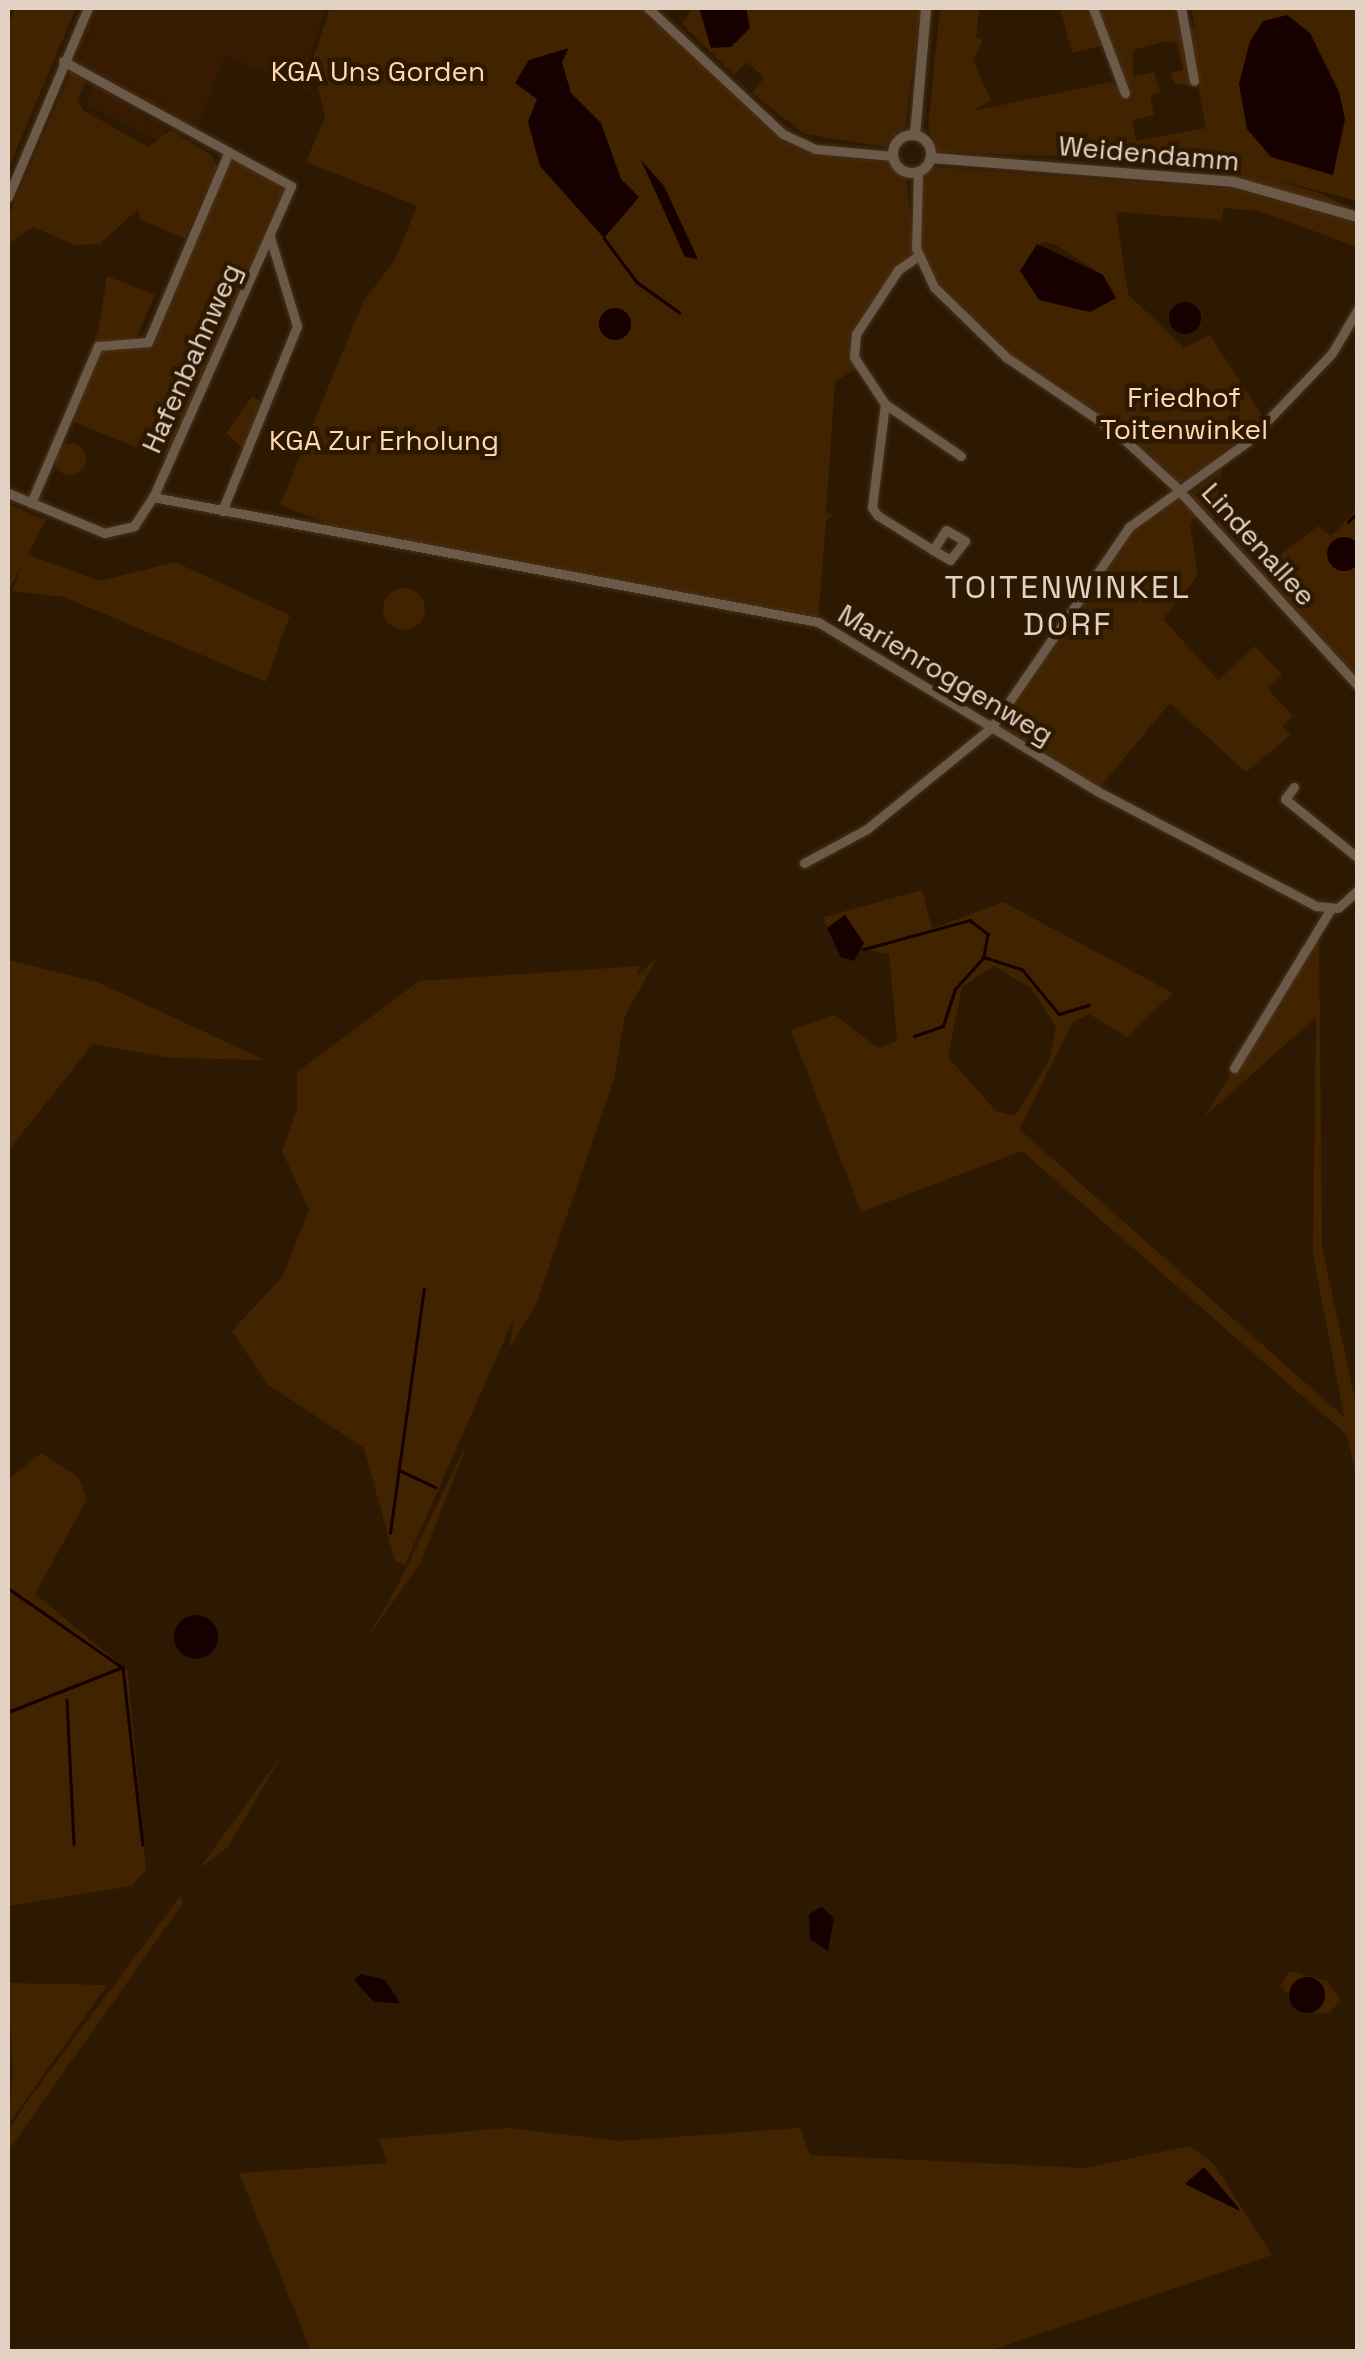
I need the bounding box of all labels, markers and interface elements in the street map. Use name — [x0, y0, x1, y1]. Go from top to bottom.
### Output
park label: KGA Uns Gorden — [271, 54, 485, 88]
street label: Weidendamm — [1057, 128, 1241, 178]
street label: Hafenbahnweg — [134, 258, 248, 458]
park label: Friedhof Toitenwinkel — [1100, 380, 1268, 446]
park label: KGA Zur Erholung — [269, 423, 499, 457]
street label: Lindenallee — [1195, 476, 1323, 612]
district label: TOITENWINKEL DORF — [944, 569, 1192, 644]
street label: Marienroggenweg — [832, 596, 1060, 752]

